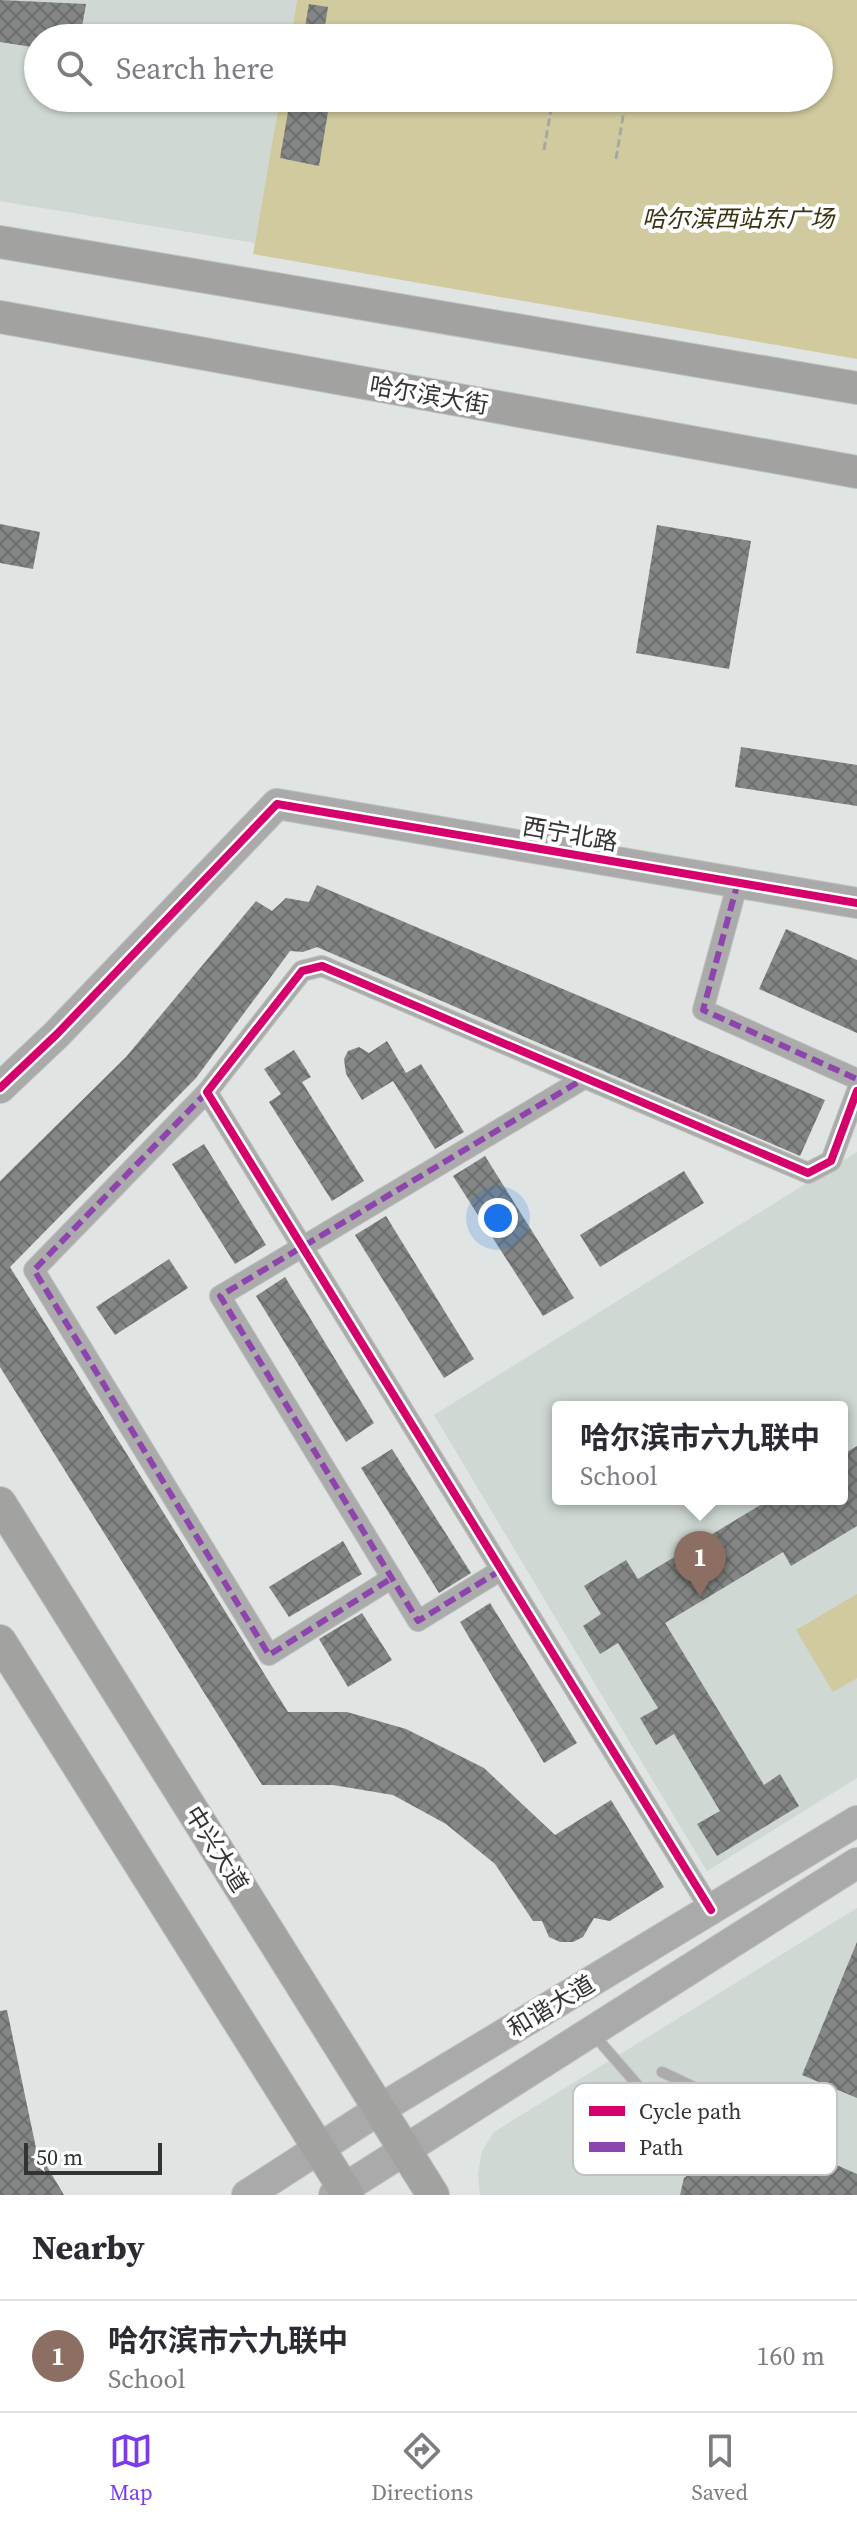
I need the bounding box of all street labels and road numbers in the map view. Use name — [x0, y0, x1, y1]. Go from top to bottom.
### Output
street label: 哈尔滨大街 — [367, 368, 491, 422]
street label: 西宁北路 — [520, 809, 620, 859]
street label: 中兴大道 — [178, 1800, 256, 1898]
street label: 和谐大道 — [501, 1967, 601, 2045]

